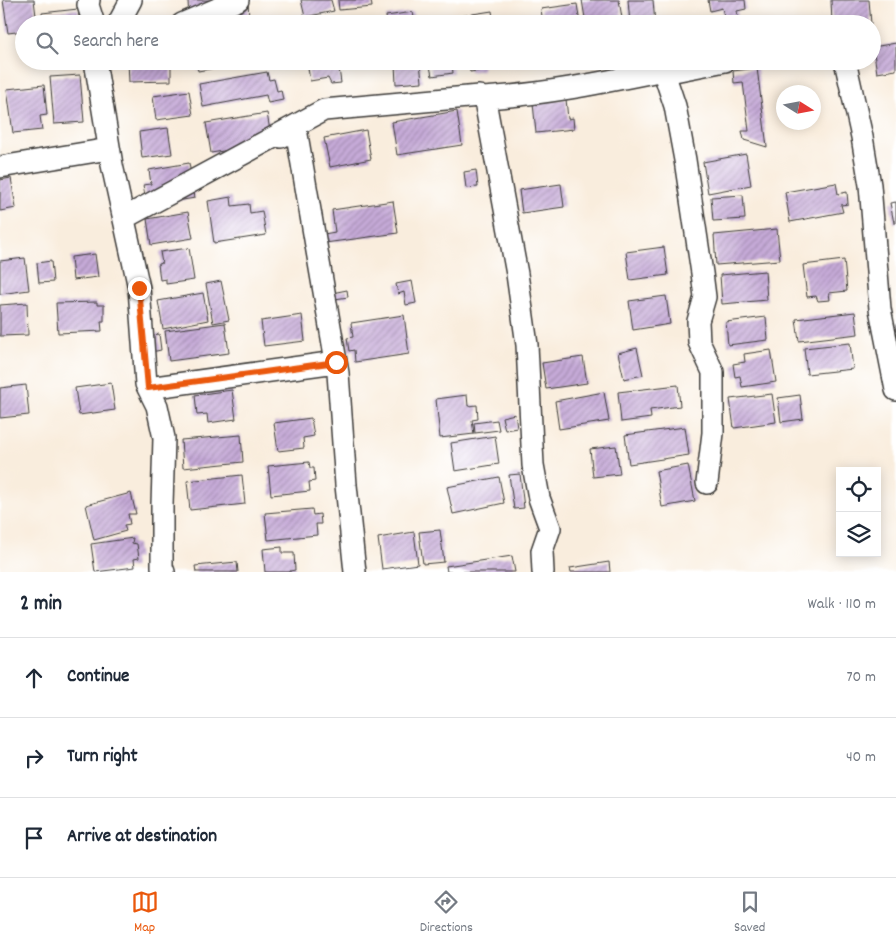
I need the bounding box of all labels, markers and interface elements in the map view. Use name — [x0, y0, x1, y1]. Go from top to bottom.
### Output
search box — [15, 15, 881, 70]
icon: search — [33, 29, 61, 57]
text: Search here — [73, 29, 159, 56]
north arrow — [776, 85, 821, 130]
route end — [128, 277, 151, 300]
route start — [325, 351, 348, 374]
map controls — [836, 467, 881, 557]
button: locate — [836, 467, 881, 512]
button: layers — [836, 512, 881, 557]
text: 2 min — [20, 590, 62, 620]
text: Walk · 110 m — [808, 593, 876, 616]
icon: ahead — [20, 664, 48, 692]
text: Continue — [67, 664, 129, 691]
text: 70 m — [846, 666, 876, 689]
icon: right — [20, 744, 48, 772]
text: Turn right — [67, 744, 138, 771]
text: 40 m — [846, 746, 876, 769]
icon: arrive — [20, 824, 48, 852]
text: Arrive at destination — [67, 824, 217, 851]
tab: Map — [131, 888, 159, 938]
tab: Directions — [420, 888, 473, 938]
tab: Saved — [734, 888, 765, 938]

